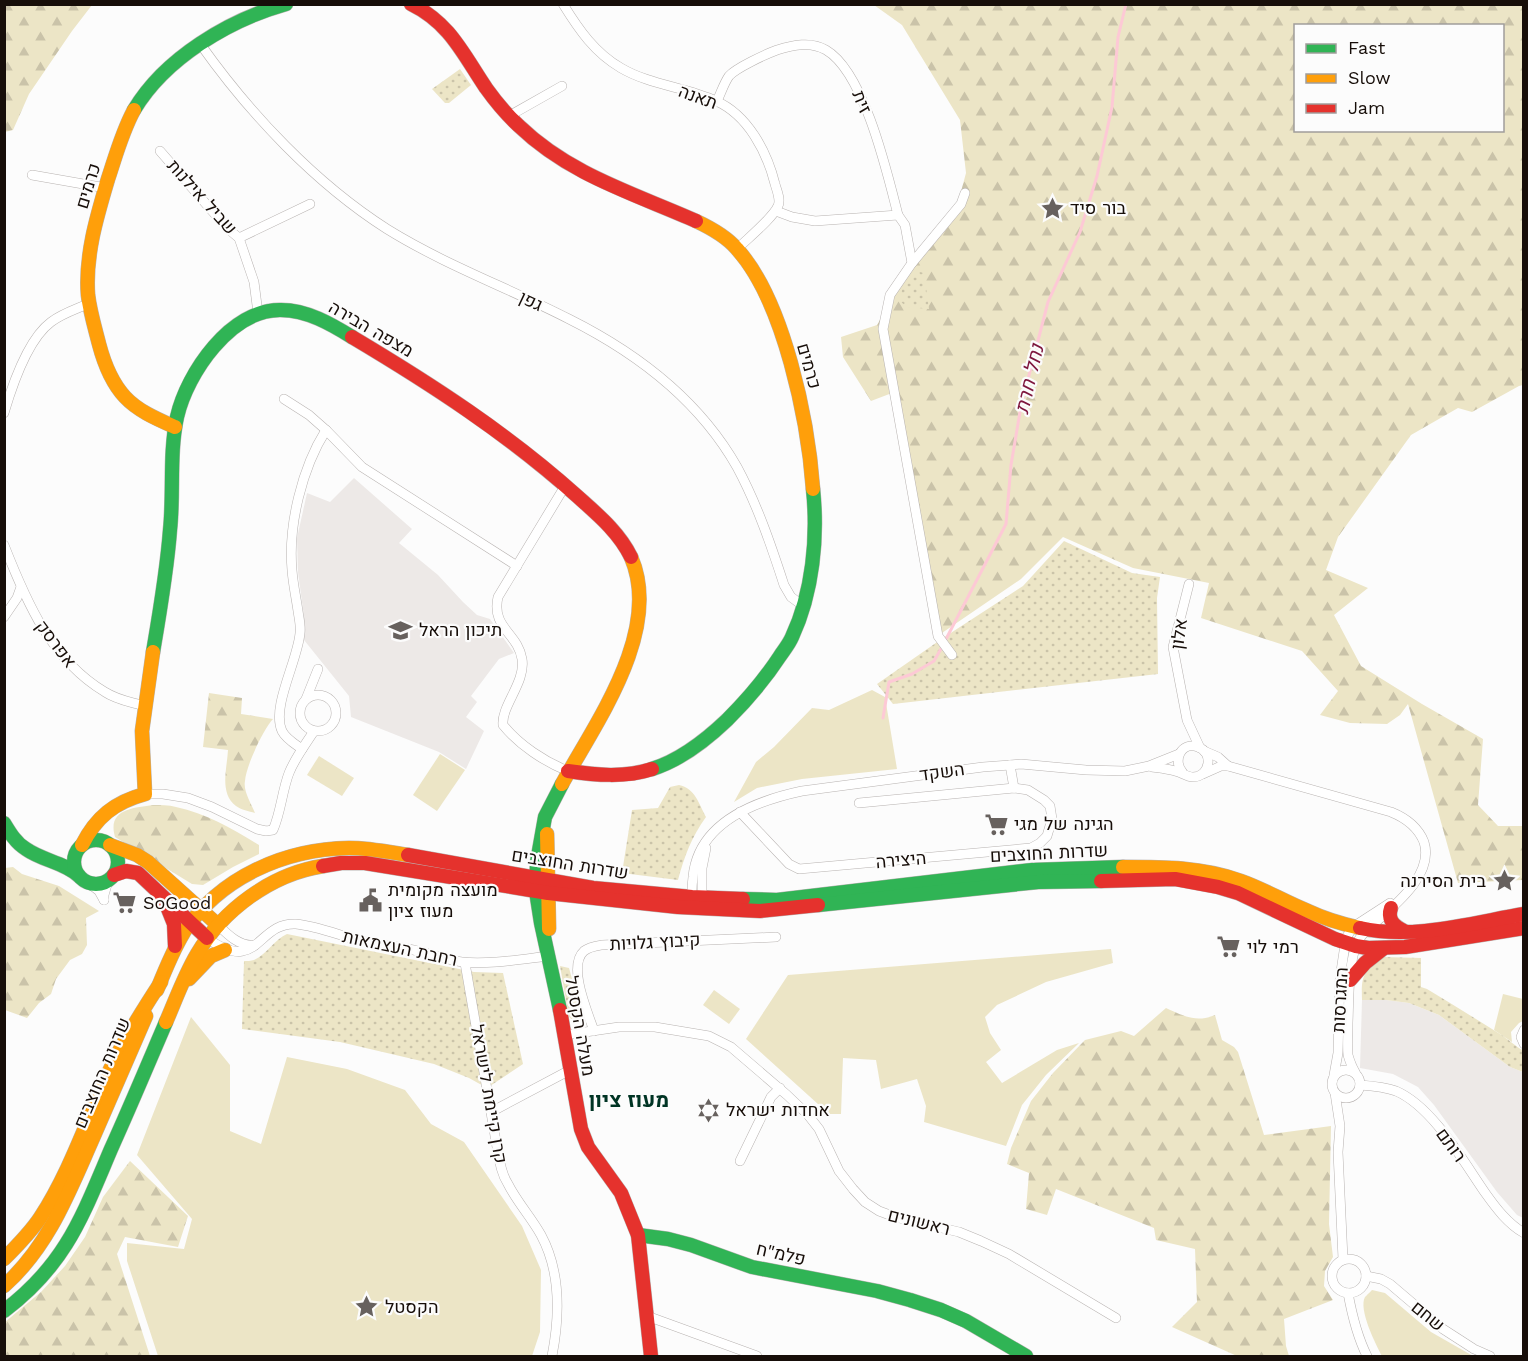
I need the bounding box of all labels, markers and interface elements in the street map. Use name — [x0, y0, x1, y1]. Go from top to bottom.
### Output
legend — [1294, 24, 1504, 132]
text: Fast — [1348, 37, 1386, 58]
text: Slow — [1348, 67, 1391, 88]
street label: תאנה — [676, 80, 721, 113]
street label: זית — [848, 87, 877, 116]
text: Jam — [1348, 97, 1385, 118]
street label: שביל אילנות — [163, 155, 242, 239]
street label: כרמים — [71, 160, 104, 211]
place icon: בור סיד — [1039, 195, 1065, 221]
place label: בור סיד — [1070, 197, 1127, 218]
street label: גפן — [516, 286, 546, 315]
street label: מצפה הבירה — [325, 296, 417, 361]
street label: כרמים — [793, 340, 826, 391]
water label: נחל חרת — [1009, 340, 1049, 416]
street label: אפרסק — [32, 616, 81, 672]
school or university icon: תיכון הראל — [388, 617, 414, 643]
street label: אלון — [1166, 617, 1191, 651]
place label: תיכון הראל — [419, 619, 502, 640]
street label: השקד — [918, 758, 966, 785]
supermarket icon: הגינה של מגי — [983, 811, 1009, 837]
place label: הגינה של מגי — [1014, 813, 1114, 834]
street label: שדרות החוצבים — [989, 839, 1109, 866]
street label: שדרות החוצבים — [510, 844, 630, 883]
street label: היצירה — [875, 847, 927, 872]
place icon: בית הסירנה — [1491, 868, 1517, 894]
place label: בית הסירנה — [1400, 870, 1487, 891]
place label: מועצה מקומית מעוז ציון — [388, 879, 498, 921]
public building icon: מועצה מקומית מעוז ציון — [357, 887, 383, 913]
supermarket icon: SoGood — [112, 890, 138, 916]
place label: SoGood — [143, 892, 211, 913]
street label: רחבת העצמאות — [341, 925, 459, 970]
street label: קיבוץ גלויות — [609, 929, 701, 954]
supermarket icon: רמי לוי — [1216, 934, 1242, 960]
place label: רמי לוי — [1247, 936, 1299, 957]
street label: המגרסות — [1327, 967, 1352, 1033]
street label: מעלה הקסטל — [561, 974, 600, 1078]
street label: שדרות החוצבים — [69, 1014, 134, 1131]
street label: קרן קיימת לישראל — [467, 1023, 512, 1165]
district label: מעוז ציון — [589, 1087, 669, 1112]
synagogue icon: אחדות ישראל — [695, 1097, 721, 1123]
place label: אחדות ישראל — [726, 1099, 830, 1120]
street label: רותם — [1432, 1124, 1471, 1166]
street label: ראשונים — [886, 1204, 952, 1239]
street label: פלמ"ח — [754, 1238, 808, 1269]
place icon: הקסטל — [354, 1294, 380, 1320]
place label: הקסטל — [385, 1296, 439, 1317]
street label: שחם — [1407, 1296, 1449, 1335]

